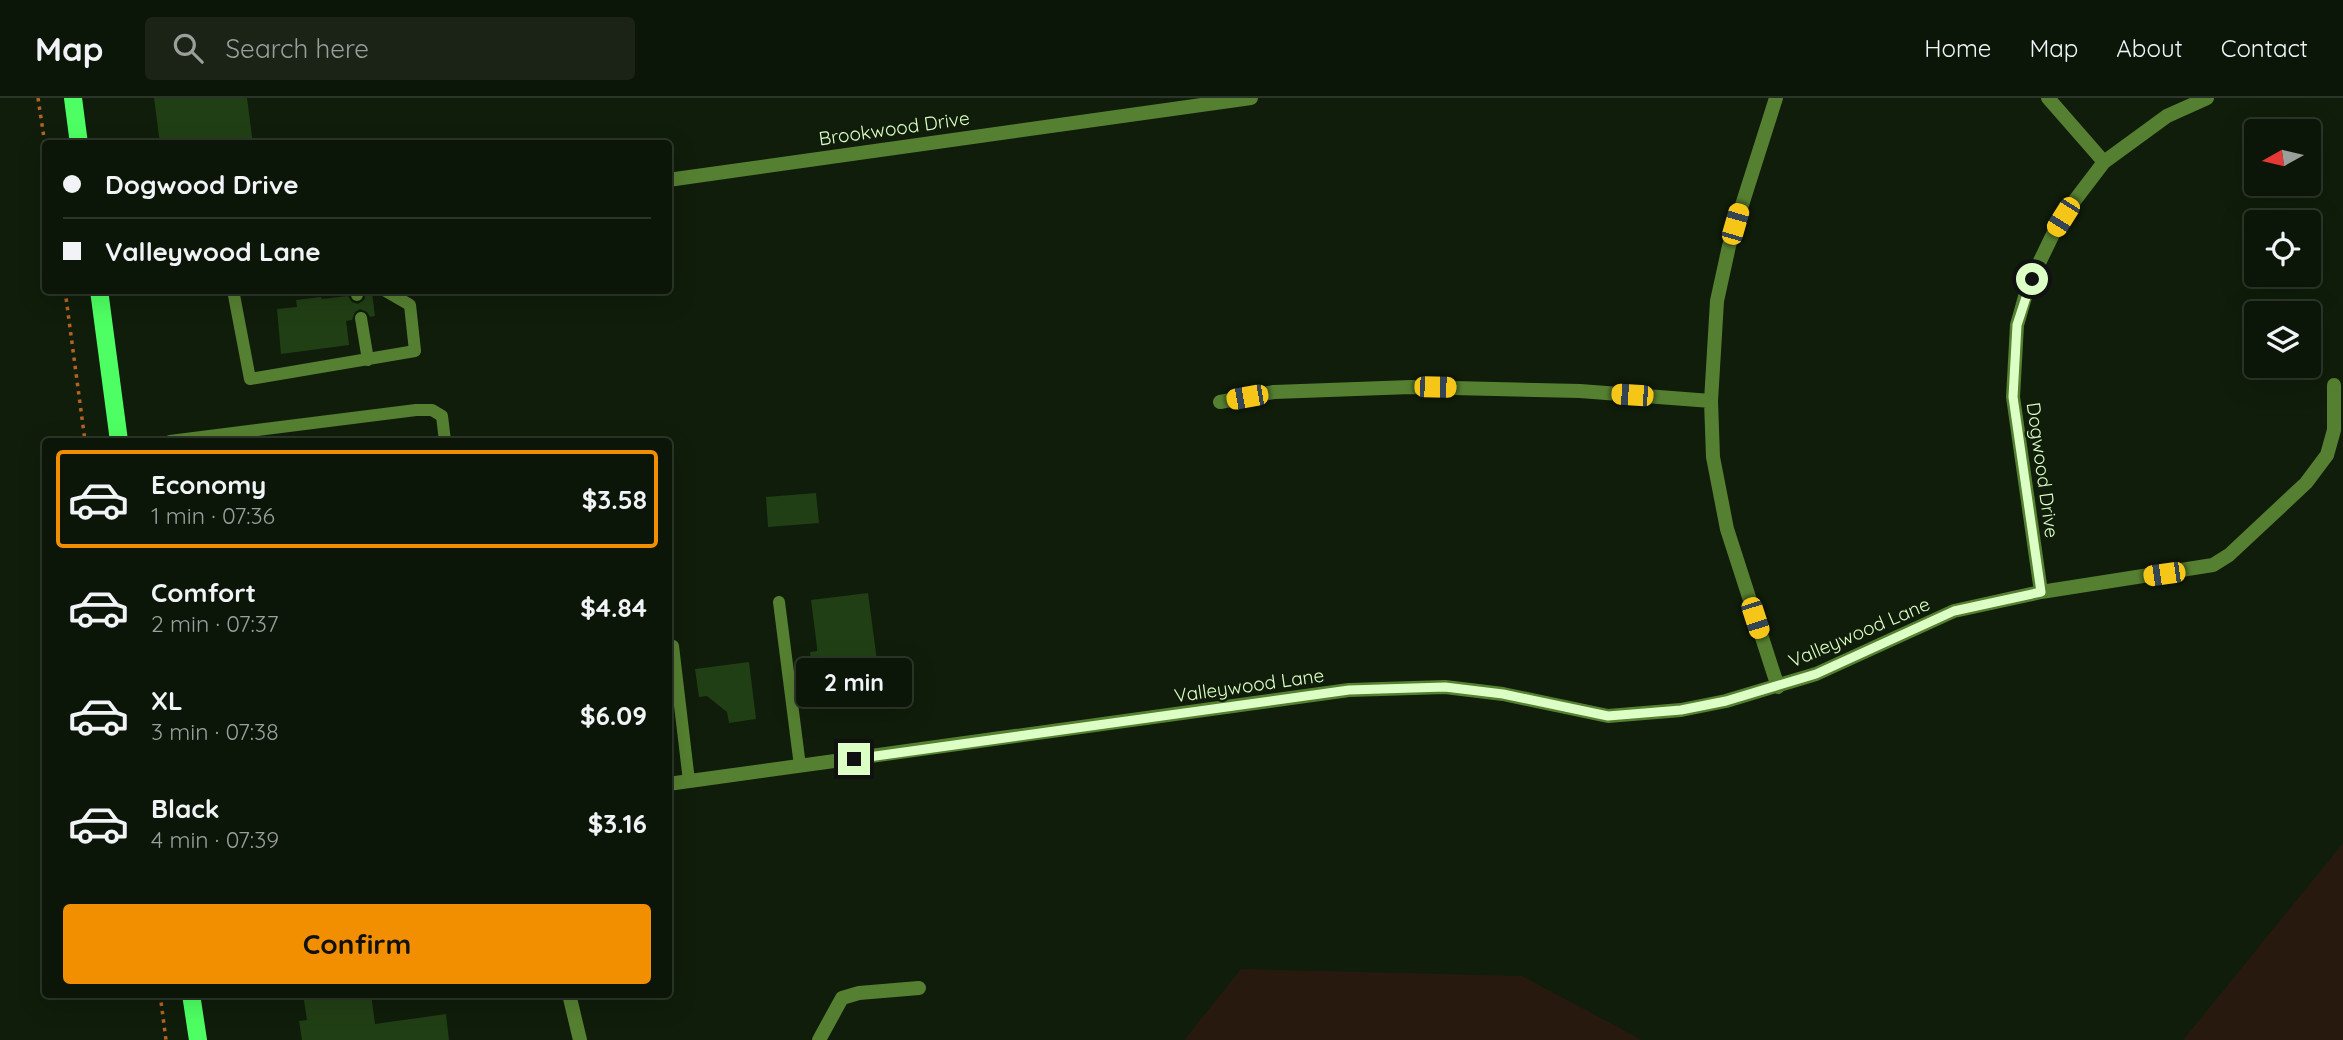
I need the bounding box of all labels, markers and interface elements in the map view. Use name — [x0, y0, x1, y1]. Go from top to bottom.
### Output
search box — [145, 17, 635, 80]
text: Map — [35, 28, 103, 69]
icon: search — [169, 29, 207, 67]
text: Search here — [225, 32, 369, 65]
text: Home — [1924, 33, 1991, 63]
text: Map — [2029, 33, 2078, 63]
text: About — [2116, 33, 2183, 63]
text: Contact — [2221, 33, 2308, 63]
street label: Brookwood Drive — [817, 106, 971, 150]
north arrow — [2244, 119, 2320, 196]
map controls — [2244, 119, 2321, 378]
text: Dogwood Drive — [105, 168, 298, 201]
car — [2043, 194, 2084, 240]
car — [1720, 201, 1751, 247]
button: locate — [2244, 210, 2321, 287]
text: Valleywood Lane — [105, 235, 321, 268]
route start — [2016, 263, 2048, 295]
button: layers — [2244, 301, 2321, 378]
car — [1414, 376, 1457, 398]
car — [1225, 383, 1270, 411]
car — [1611, 383, 1654, 407]
street label: Dogwood Drive — [2022, 401, 2064, 539]
icon: car — [67, 468, 130, 531]
text: Economy — [151, 468, 266, 501]
text: $3.58 — [582, 483, 647, 516]
text: 1 min · 07:36 — [151, 501, 275, 530]
car — [2142, 561, 2187, 587]
icon: car — [67, 576, 130, 639]
text: Comfort — [151, 576, 256, 609]
text: $4.84 — [580, 591, 647, 624]
street label: Valleywood Lane — [1785, 591, 1933, 673]
car — [1739, 595, 1772, 641]
text: 2 min · 07:37 — [151, 609, 279, 638]
callout: 2 min — [796, 658, 912, 706]
street label: Valleywood Lane — [1172, 663, 1326, 707]
text: 2 min — [824, 668, 884, 697]
icon: car — [67, 684, 130, 747]
text: XL — [151, 684, 183, 717]
text: $6.09 — [580, 699, 647, 732]
text: 3 min · 07:38 — [151, 717, 279, 746]
route end — [838, 743, 870, 775]
icon: car — [67, 792, 130, 855]
text: Black — [151, 792, 220, 825]
text: $3.16 — [588, 807, 647, 840]
text: 4 min · 07:39 — [151, 825, 279, 854]
button: Confirm — [63, 904, 651, 984]

